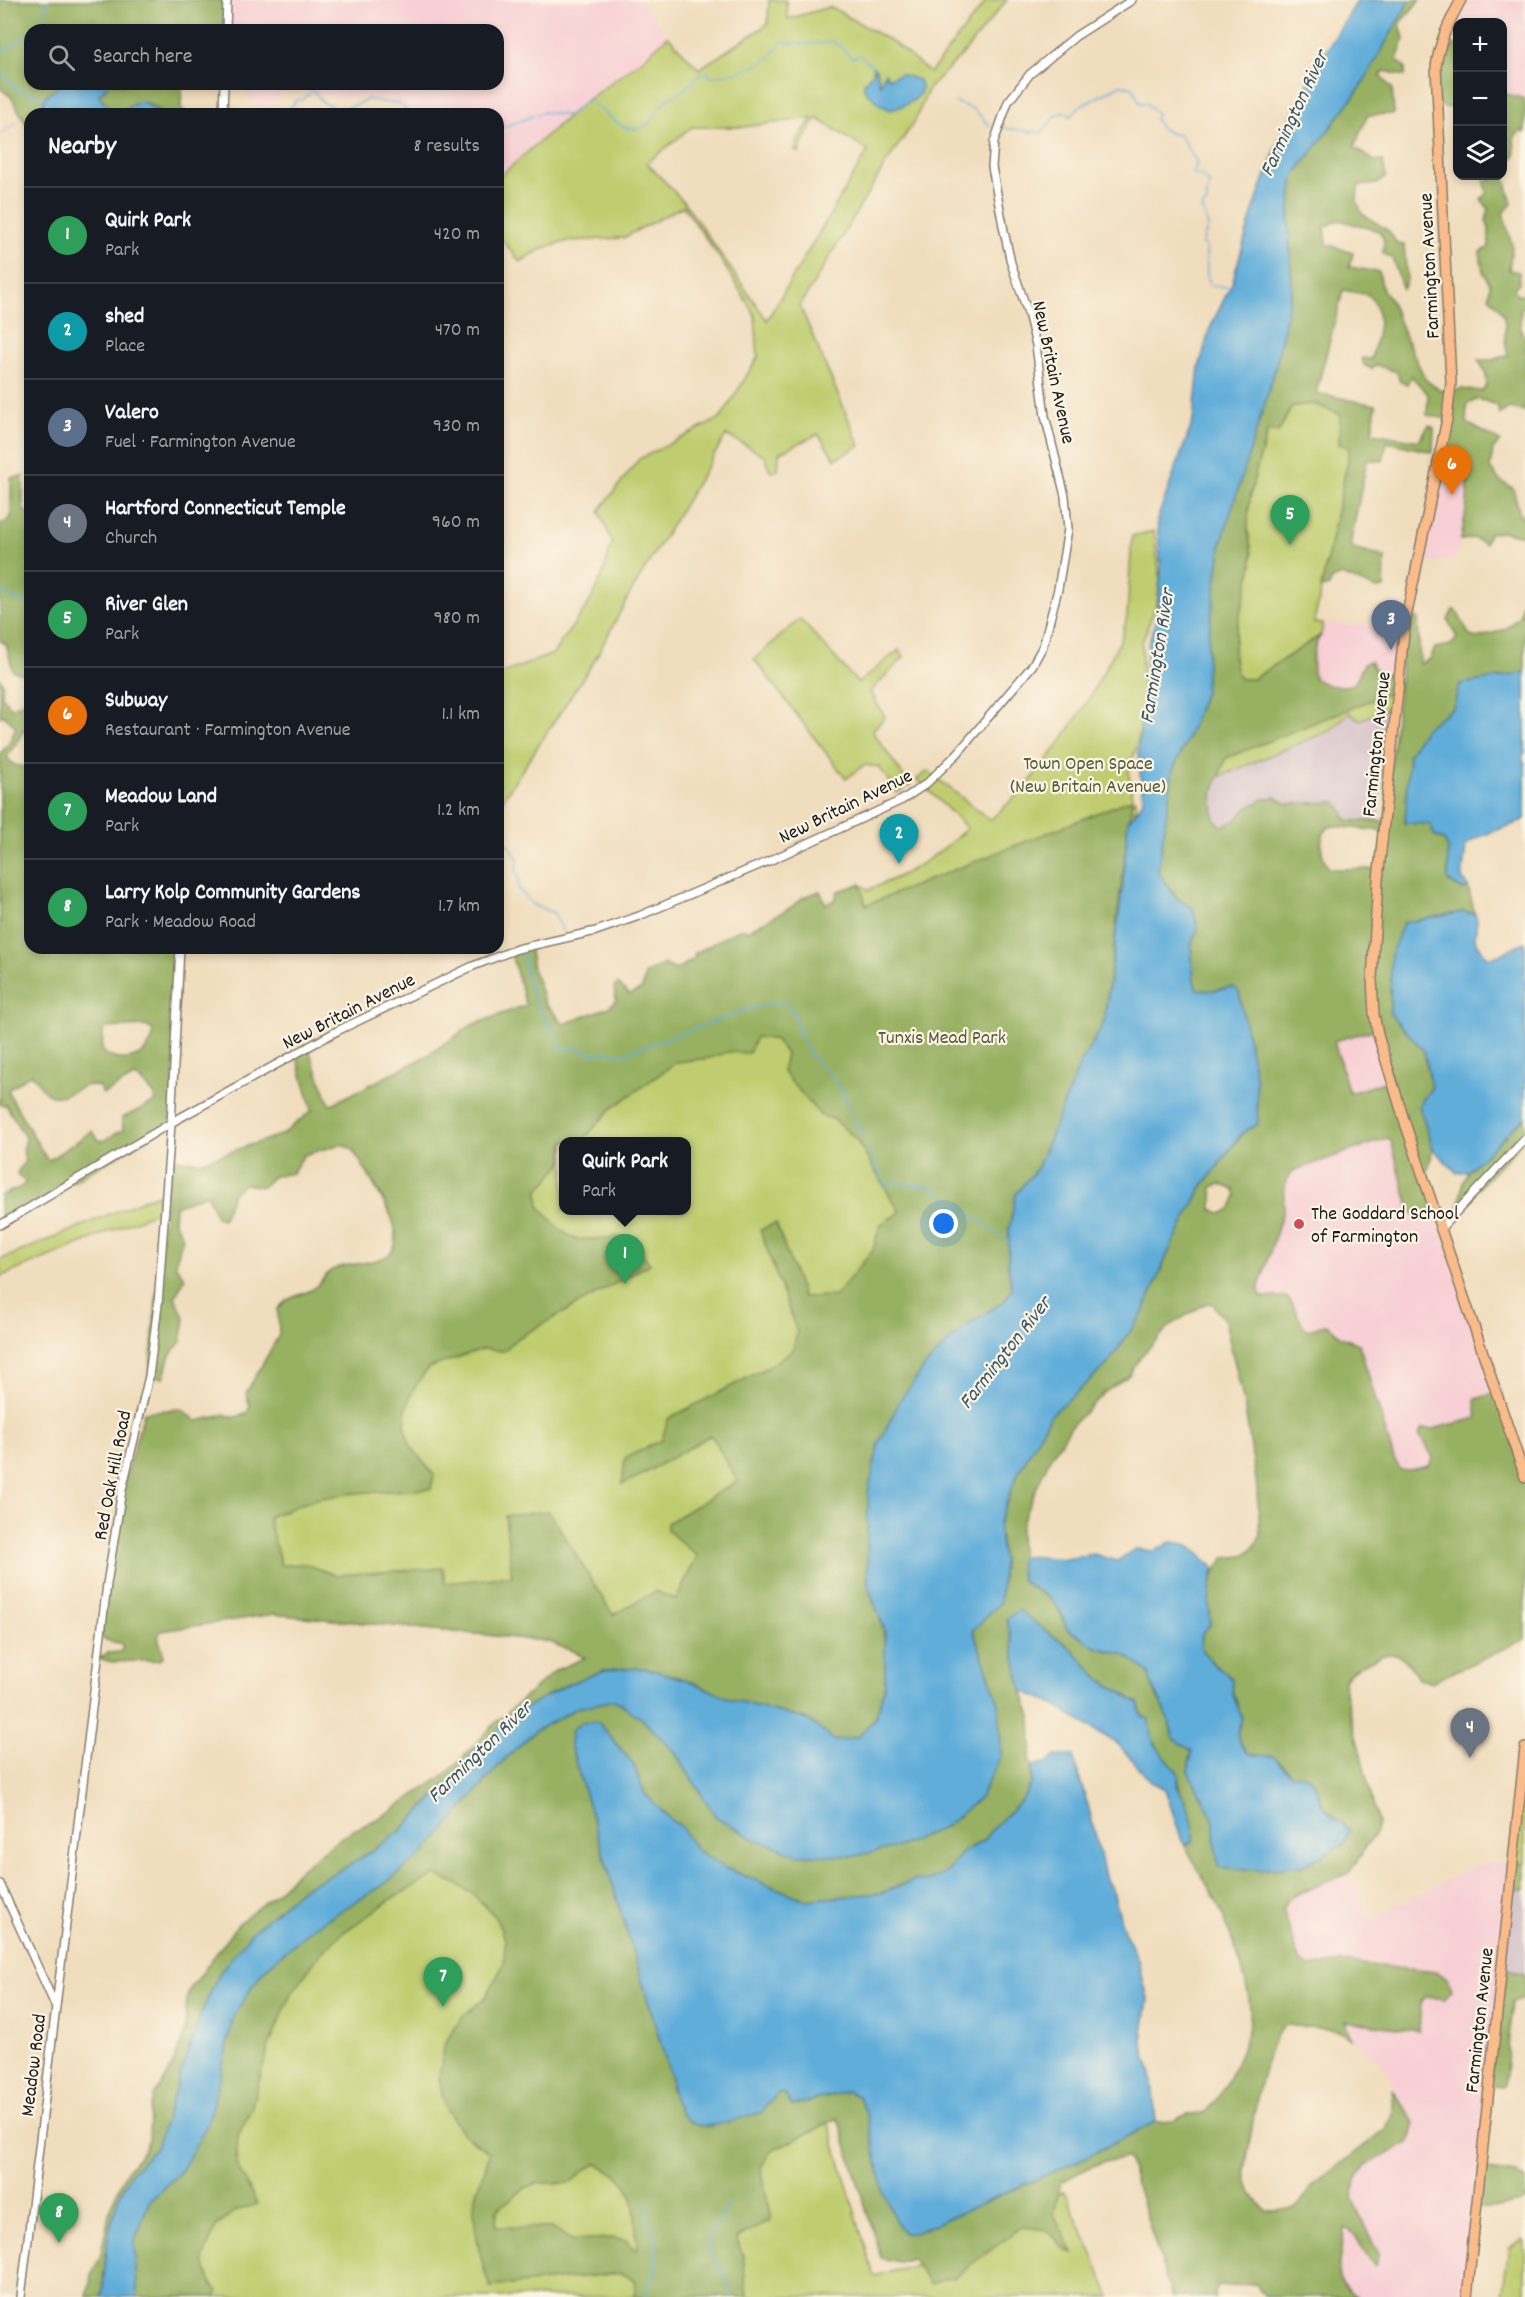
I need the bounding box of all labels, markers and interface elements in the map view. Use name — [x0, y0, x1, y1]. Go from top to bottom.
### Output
map controls — [1453, 18, 1507, 180]
button: + — [1453, 18, 1507, 72]
search box — [24, 24, 504, 90]
icon: search — [45, 41, 78, 74]
text: Search here — [93, 42, 192, 73]
water label: Farmington River — [1253, 44, 1339, 182]
button: − — [1453, 72, 1507, 126]
button: layers — [1453, 126, 1507, 180]
text: Nearby — [48, 129, 116, 166]
text: 8 results — [414, 133, 480, 161]
street label: Farmington Avenue — [1413, 192, 1449, 339]
text: Quirk Park — [105, 206, 191, 237]
text: 1 — [65, 221, 70, 249]
text: 420 m — [434, 221, 480, 249]
text: Park — [105, 237, 139, 265]
street label: New Britain Avenue — [1023, 298, 1081, 447]
text: shed — [105, 302, 144, 333]
text: 2 — [63, 317, 72, 345]
text: 470 m — [435, 317, 480, 345]
text: Place — [105, 333, 145, 361]
text: Valero — [105, 398, 159, 429]
text: 3 — [63, 413, 72, 441]
text: 930 m — [433, 413, 480, 441]
text: Fuel · Farmington Avenue — [105, 429, 296, 457]
pin: 6 — [1432, 446, 1472, 495]
text: Hartford Connecticut Temple — [105, 494, 346, 525]
pin: 5 — [1270, 496, 1310, 545]
text: 4 — [63, 509, 72, 537]
text: 960 m — [432, 509, 480, 537]
text: Church — [105, 525, 157, 553]
water label: Farmington River — [1134, 585, 1185, 726]
text: River Glen — [105, 590, 188, 621]
pin: 3 — [1372, 600, 1410, 650]
text: 5 — [63, 605, 72, 633]
text: 980 m — [434, 605, 480, 633]
text: Park — [105, 621, 139, 649]
street label: Farmington Avenue — [1356, 670, 1400, 818]
text: Subway — [105, 686, 167, 717]
text: 6 — [63, 701, 72, 729]
text: 1.1 km — [441, 701, 480, 729]
text: Restaurant · Farmington Avenue — [105, 717, 350, 745]
park label: Town Open Space (New Britain Avenue) — [1010, 751, 1166, 802]
street label: New Britain Avenue — [775, 763, 918, 852]
text: Meadow Land — [105, 782, 217, 813]
text: 7 — [64, 797, 71, 825]
text: 1.2 km — [437, 797, 480, 825]
text: Park — [105, 813, 139, 841]
pin: 2 — [880, 814, 918, 864]
text: Larry Kolp Community Gardens — [105, 878, 361, 909]
text: 8 — [63, 893, 72, 921]
text: 1.7 km — [438, 893, 480, 921]
text: Park · Meadow Road — [105, 909, 256, 937]
street label: New Britain Avenue — [278, 967, 421, 1058]
park label: Tunxis Mead Park — [878, 1025, 1006, 1053]
popup — [559, 1137, 691, 1215]
text: Quirk Park — [582, 1147, 668, 1178]
text: Park — [582, 1178, 616, 1206]
place label: The Goddard School of Farmington — [1311, 1201, 1459, 1252]
your location — [929, 1209, 958, 1238]
marker: The Goddard School of Farmington — [1292, 1217, 1306, 1231]
pin: 1 — [606, 1234, 644, 1284]
water label: Farmington River — [953, 1289, 1061, 1417]
street label: Red Oak Hill Road — [88, 1408, 140, 1543]
water label: Farmington River — [422, 1694, 542, 1811]
pin: 4 — [1450, 1708, 1490, 1758]
street label: Farmington Avenue — [1459, 1946, 1503, 2094]
pin: 7 — [424, 1958, 462, 2007]
street label: Meadow Road — [15, 2013, 55, 2118]
pin: 8 — [40, 2194, 78, 2243]

